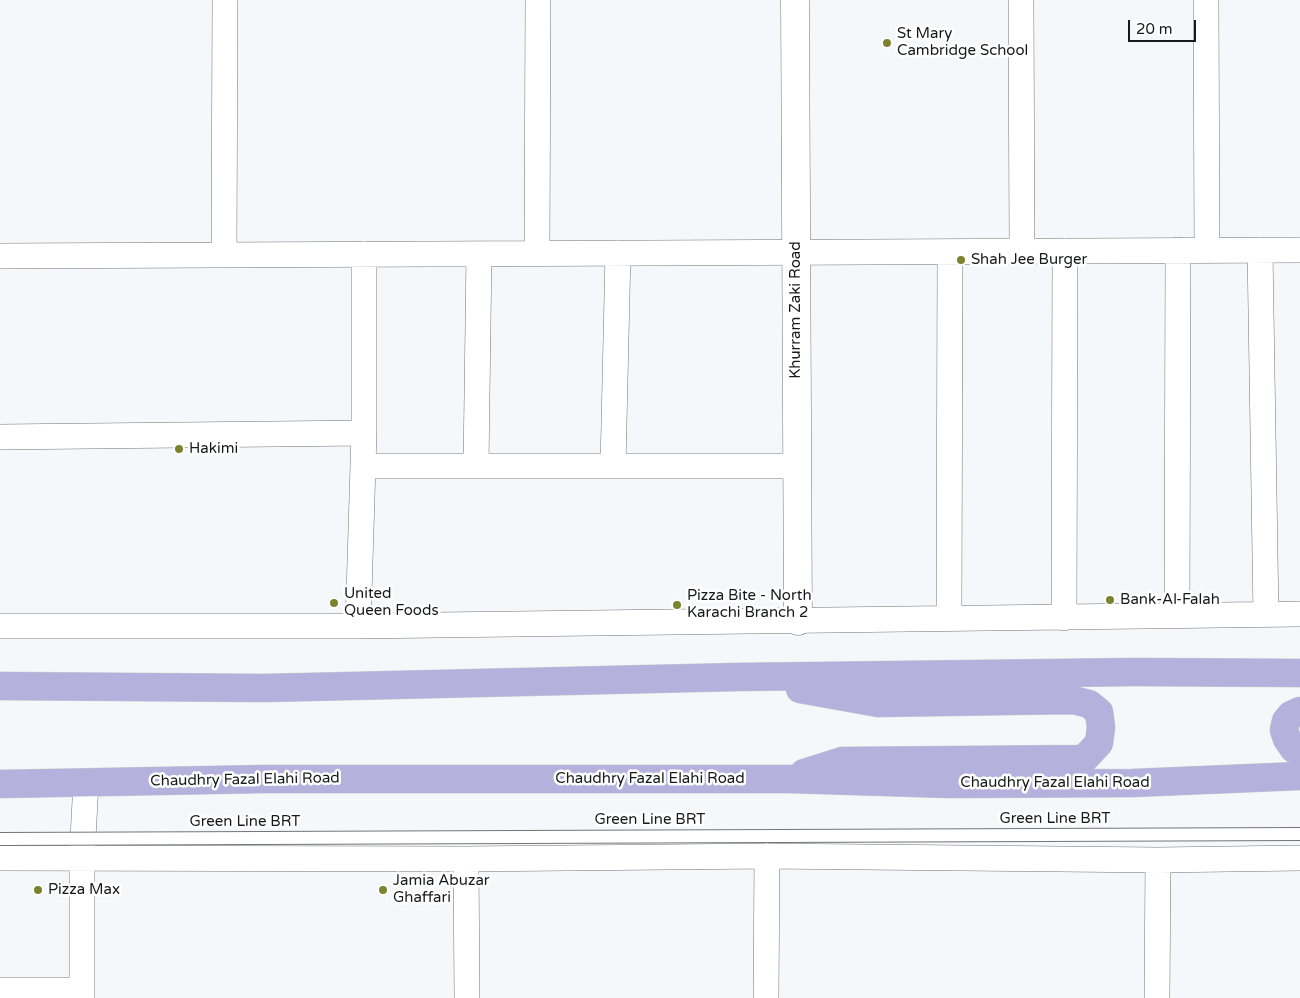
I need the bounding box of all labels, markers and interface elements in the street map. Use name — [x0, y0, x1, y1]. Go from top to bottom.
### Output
scale bar — [1130, 10, 1198, 42]
text: 20 m — [1136, 20, 1173, 38]
place label: St Mary Cambridge School — [897, 25, 1028, 60]
marker: St Mary Cambridge School — [881, 37, 893, 49]
street label: Khurram Zaki Road — [787, 241, 805, 379]
place label: Shah Jee Burger — [971, 251, 1087, 269]
marker: Shah Jee Burger — [955, 254, 967, 266]
place label: Hakimi — [189, 440, 238, 458]
marker: Hakimi — [173, 443, 185, 455]
place label: United Queen Foods — [344, 585, 439, 620]
place label: Pizza Bite - North Karachi Branch 2 — [687, 587, 812, 622]
place label: Bank-Al-Falah — [1120, 591, 1220, 609]
marker: Bank-Al-Falah — [1104, 594, 1116, 606]
marker: United Queen Foods — [328, 597, 340, 609]
marker: Pizza Bite - North Karachi Branch 2 — [671, 599, 683, 611]
street label: Chaudhry Fazal Elahi Road — [150, 769, 340, 791]
street label: Chaudhry Fazal Elahi Road — [555, 770, 745, 788]
street label: Chaudhry Fazal Elahi Road — [960, 774, 1150, 792]
street label: Green Line BRT — [1000, 810, 1110, 828]
street label: Green Line BRT — [595, 811, 705, 829]
street label: Green Line BRT — [190, 813, 300, 831]
place label: Jamia Abuzar Ghaffari — [393, 872, 490, 907]
place label: Pizza Max — [48, 881, 120, 899]
marker: Pizza Max — [32, 884, 44, 896]
marker: Jamia Abuzar Ghaffari — [377, 884, 389, 896]

